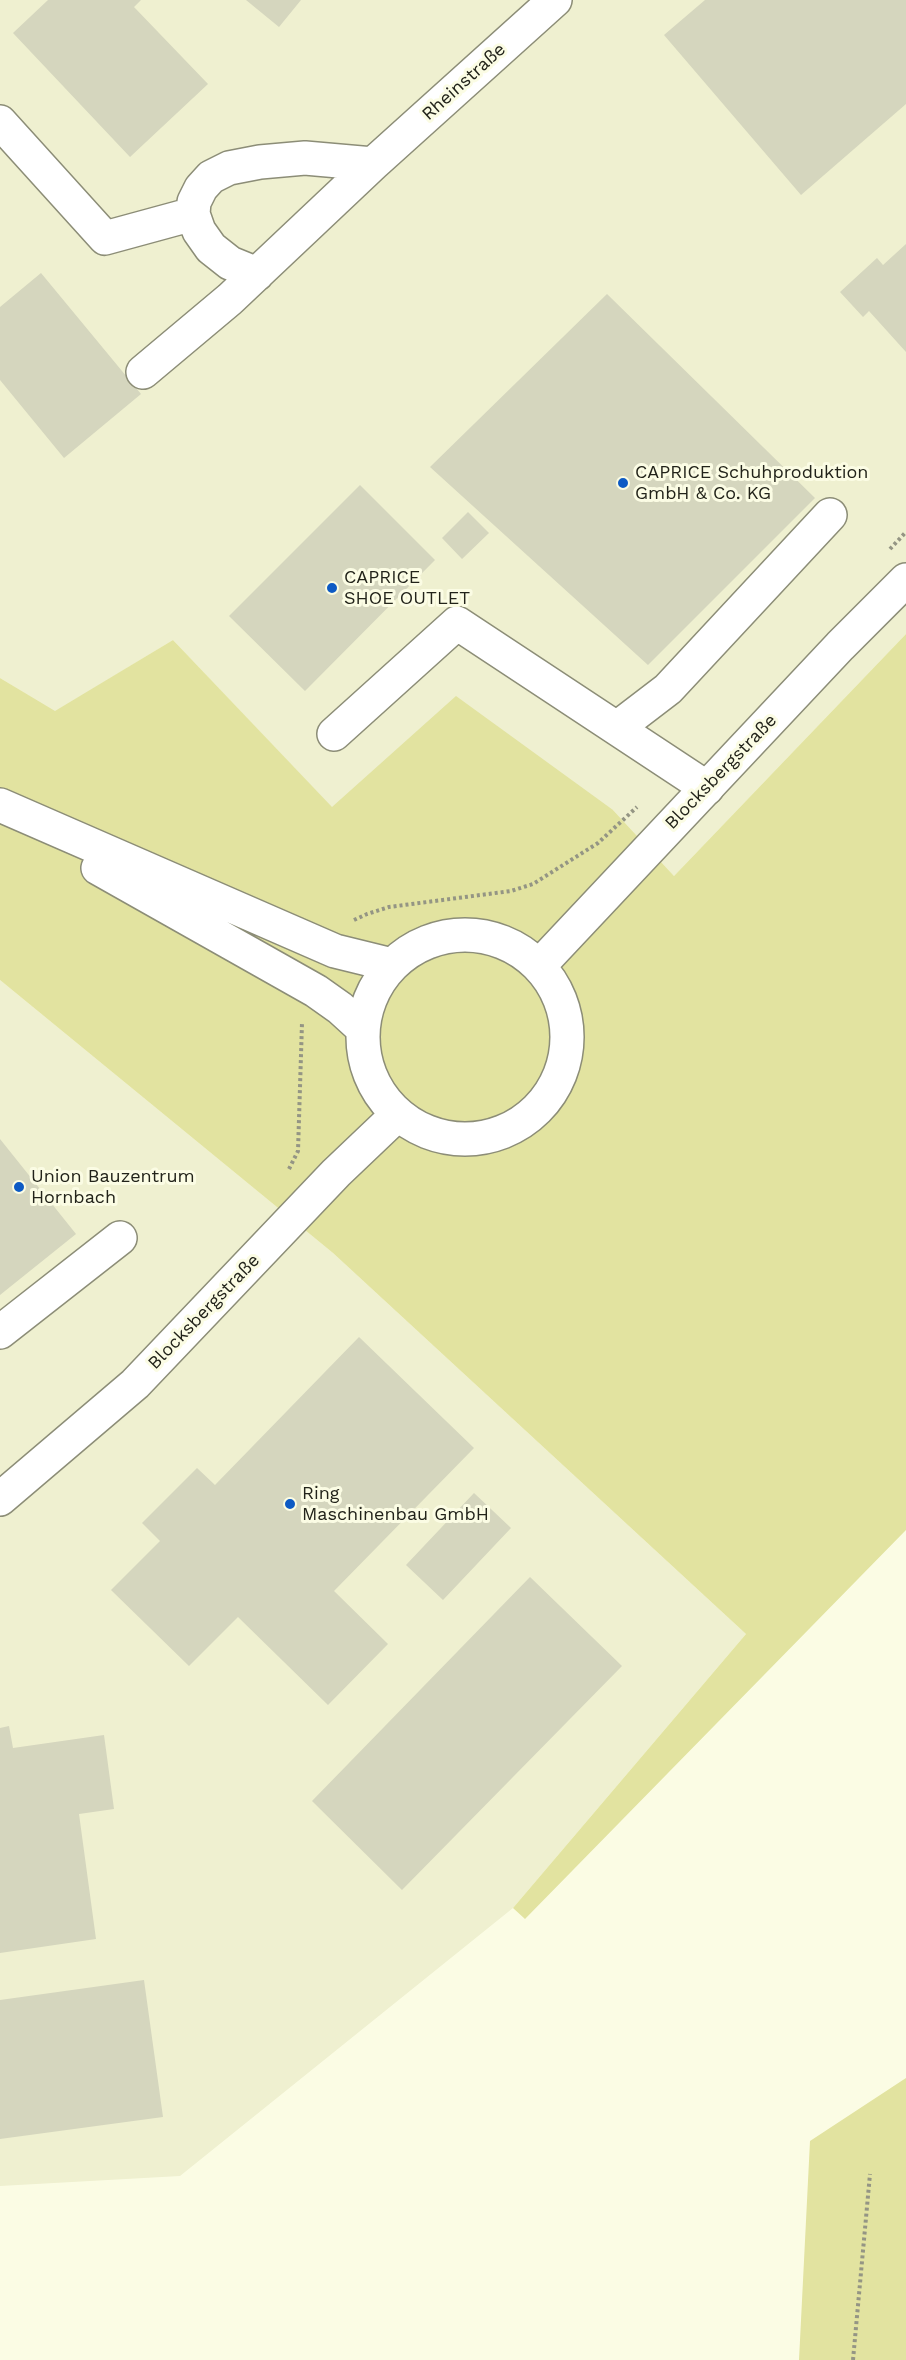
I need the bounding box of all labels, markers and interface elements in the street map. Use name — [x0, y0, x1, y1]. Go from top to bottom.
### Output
street label: Rheinstraße — [418, 39, 510, 125]
place label: CAPRICE Schuhproduktion GmbH & Co. KG — [635, 462, 868, 504]
marker: CAPRICE Schuhproduktion GmbH & Co. KG — [616, 476, 630, 490]
place label: CAPRICE SHOE OUTLET — [344, 567, 470, 610]
marker: CAPRICE SHOE OUTLET — [325, 581, 339, 595]
street label: Blocksbergstraße — [661, 710, 781, 834]
place label: Union Bauzentrum Hornbach — [31, 1166, 195, 1208]
marker: Union Bauzentrum Hornbach — [12, 1180, 26, 1194]
street label: Blocksbergstraße — [144, 1250, 264, 1374]
place label: Ring Maschinenbau GmbH — [302, 1483, 489, 1526]
marker: Ring Maschinenbau GmbH — [283, 1497, 297, 1511]

